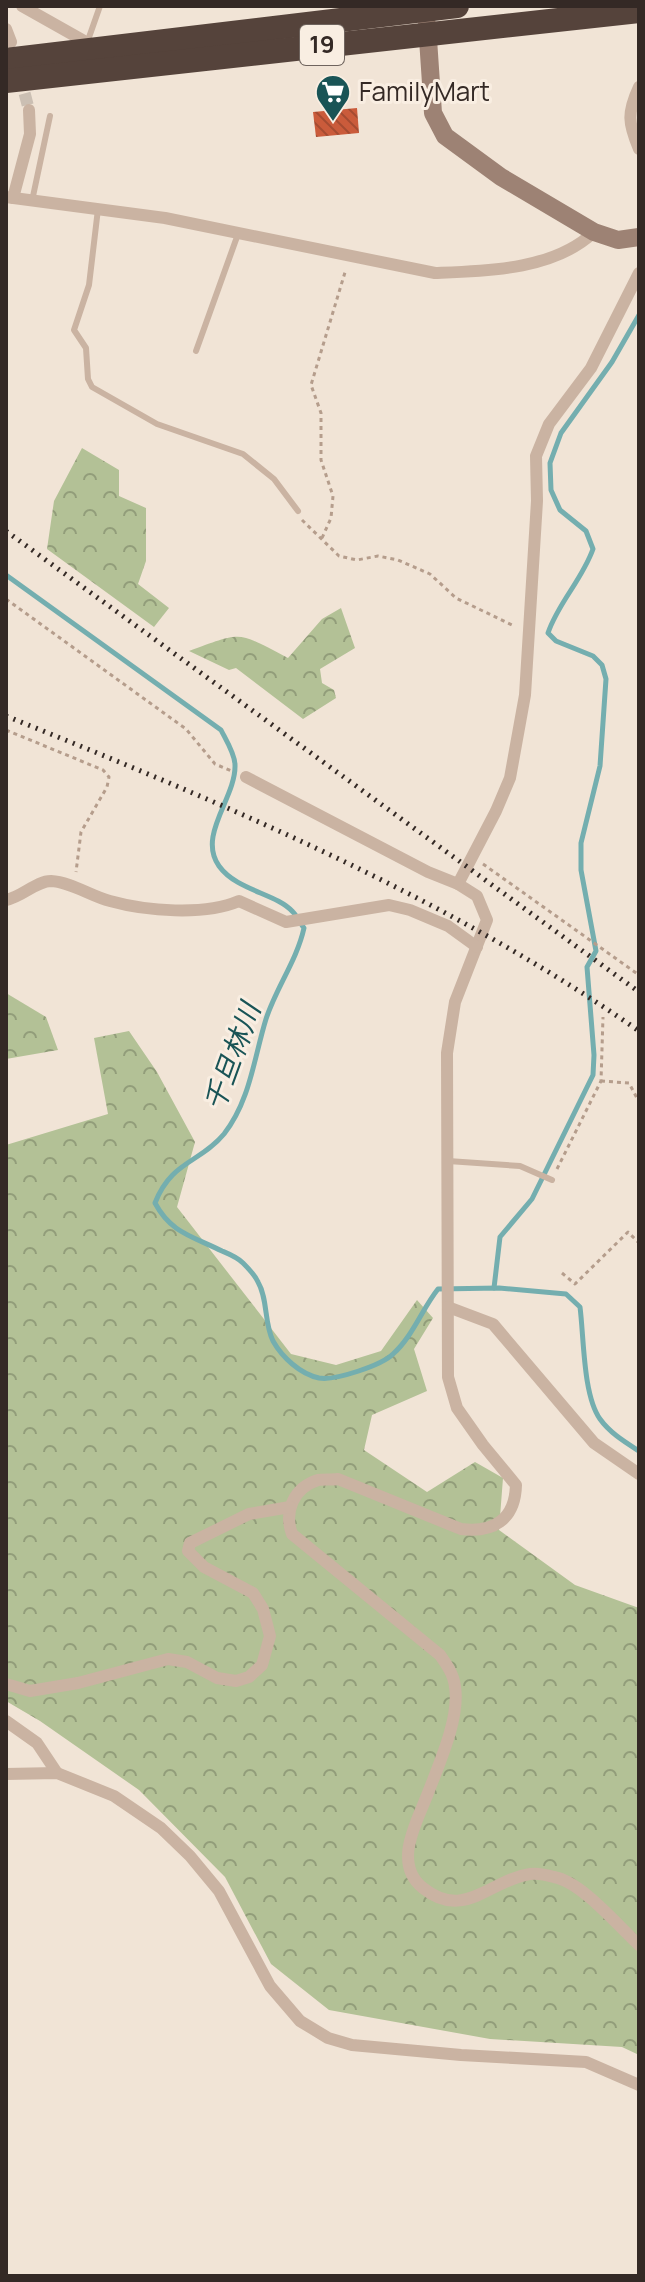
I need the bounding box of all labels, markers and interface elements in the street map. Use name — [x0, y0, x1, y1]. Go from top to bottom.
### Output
road number: 19 — [300, 25, 344, 65]
supermarket icon: FamilyMart — [314, 73, 352, 123]
place label: FamilyMart — [359, 73, 490, 109]
water label: 千旦林川 — [194, 995, 269, 1116]

